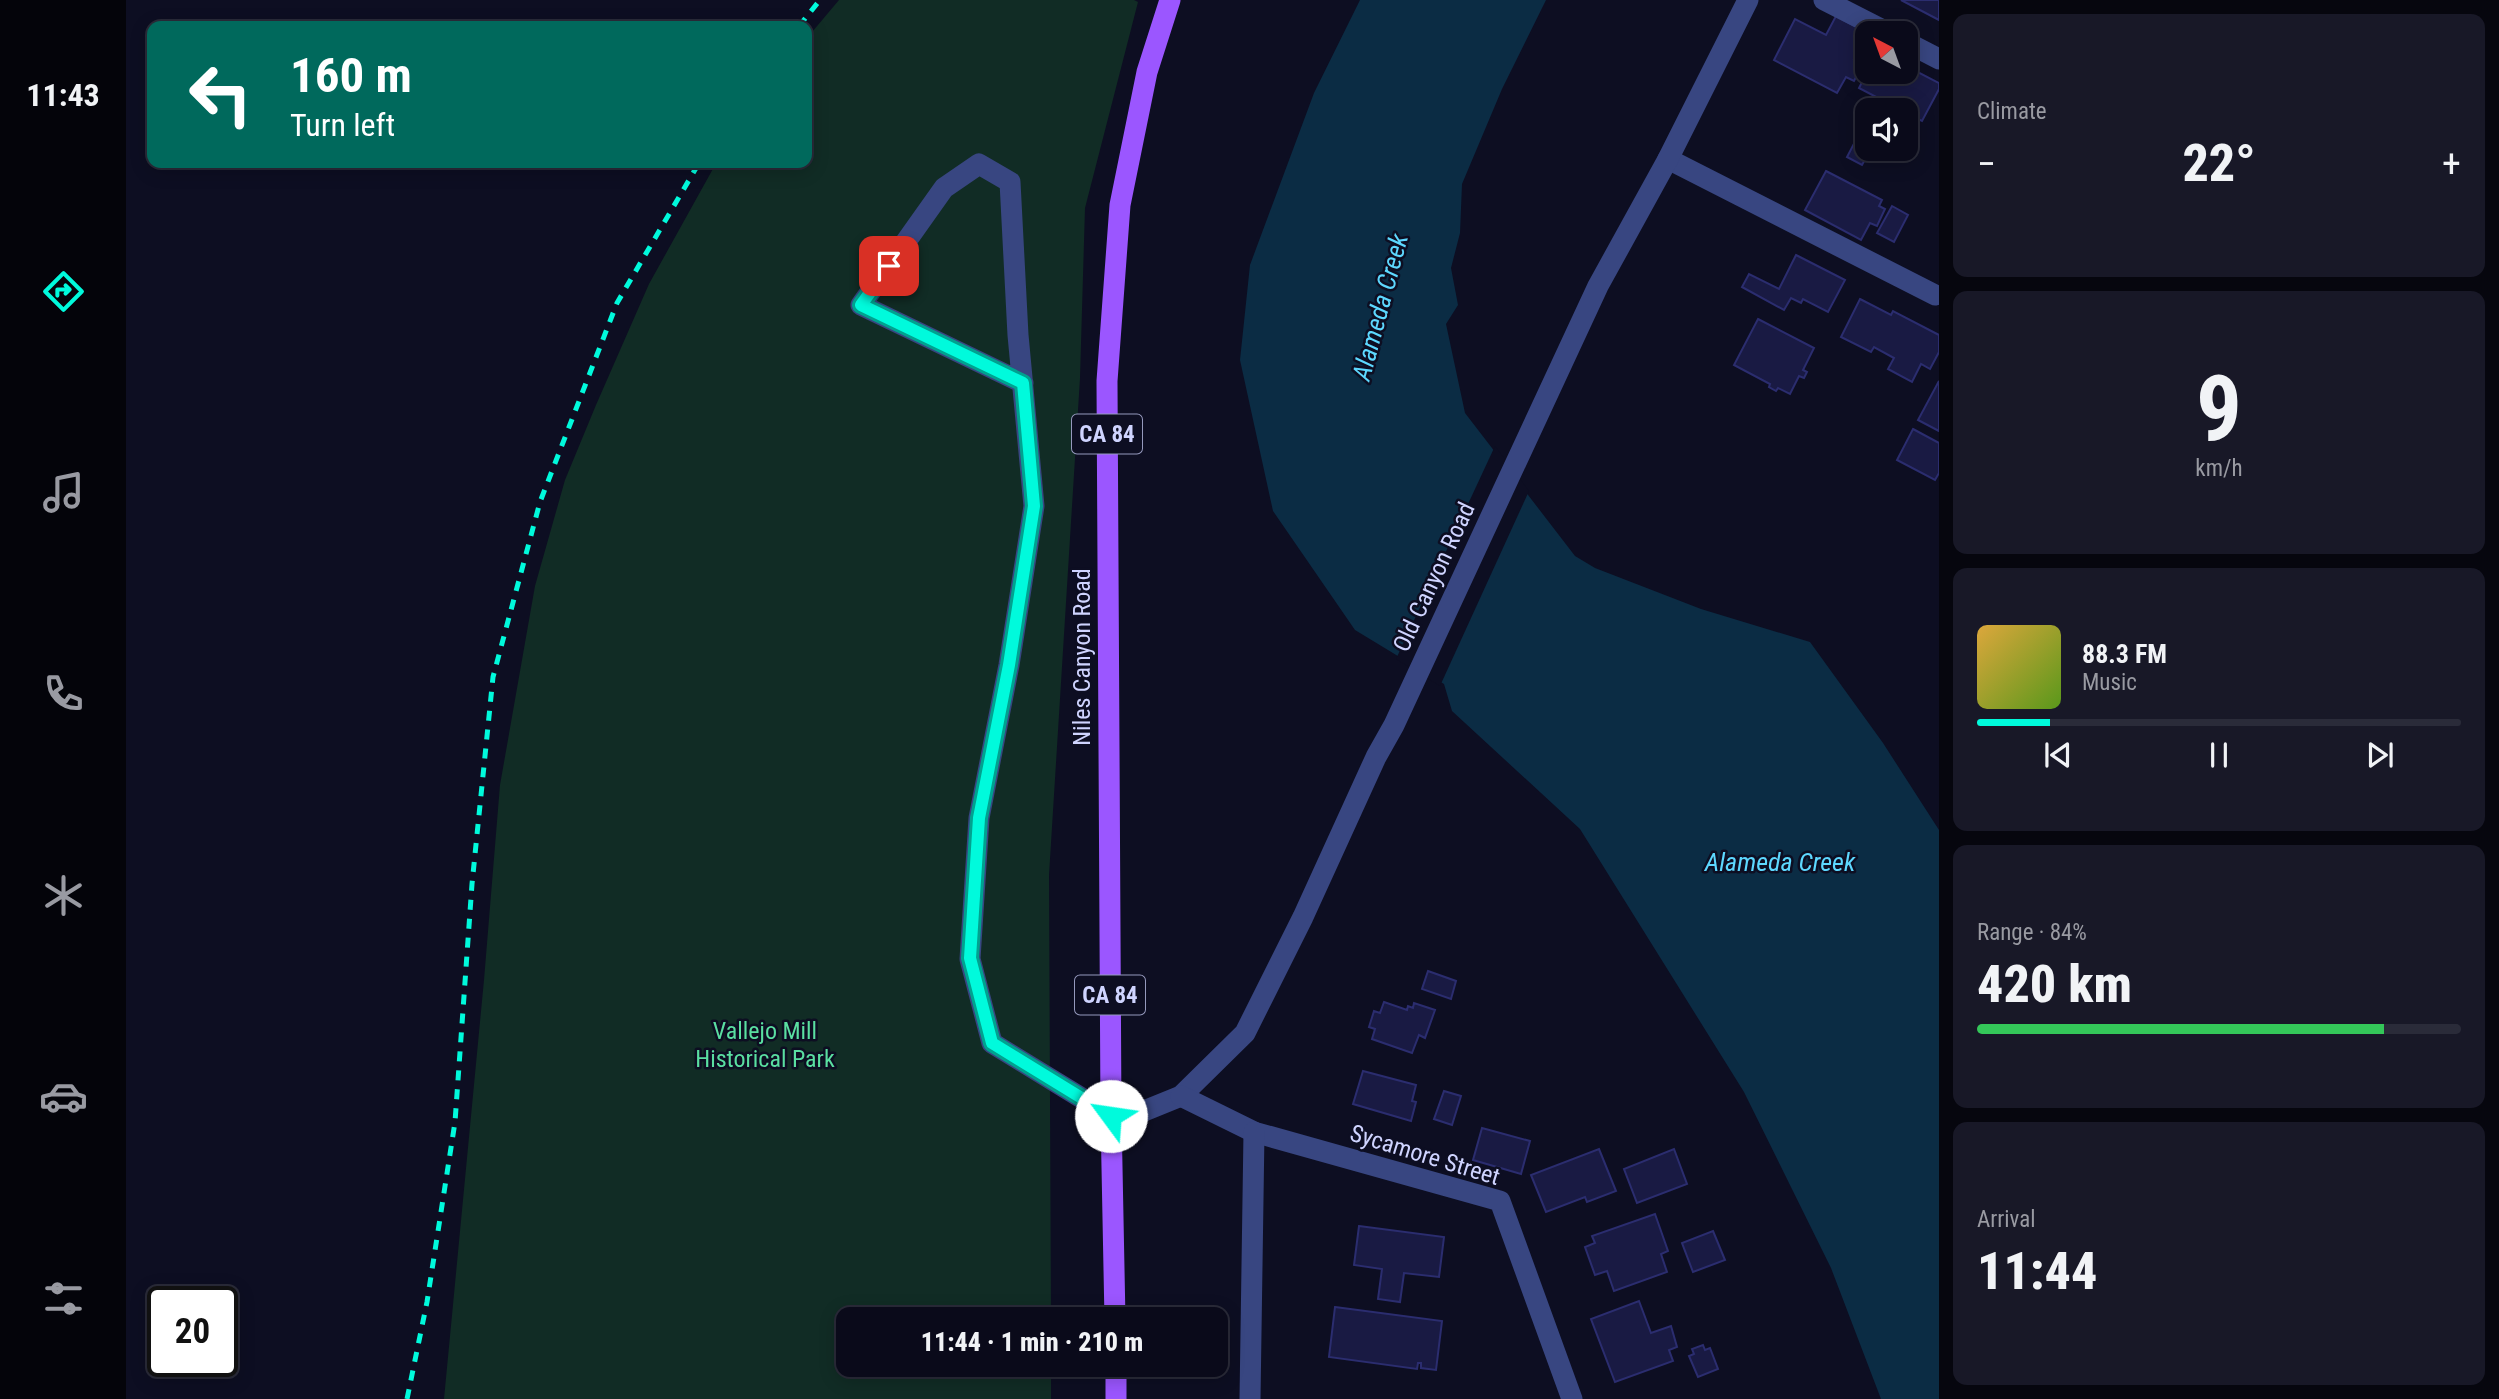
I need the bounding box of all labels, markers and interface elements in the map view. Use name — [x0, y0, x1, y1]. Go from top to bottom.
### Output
north arrow — [1855, 21, 1918, 84]
map controls — [1855, 21, 1918, 161]
text: 160 m — [290, 47, 412, 104]
icon: left — [175, 49, 266, 140]
text: 11:43 — [26, 76, 100, 114]
button: sound — [1855, 98, 1918, 161]
text: Climate — [1977, 98, 2047, 125]
text: Turn left — [290, 106, 395, 144]
text: 22° — [2182, 133, 2256, 194]
text: − — [1977, 142, 1996, 186]
text: + — [2442, 142, 2461, 186]
water label: Alameda Creek — [1346, 230, 1414, 385]
pin — [859, 236, 919, 296]
icon: arrive — [870, 247, 908, 285]
icon: directions — [39, 267, 88, 316]
text: 9 — [2196, 356, 2242, 462]
road number: CA 84 — [1072, 414, 1142, 454]
text: km/h — [2195, 455, 2243, 482]
icon: music — [39, 468, 88, 517]
street label: Old Canyon Road — [1387, 498, 1481, 656]
street label: Niles Canyon Road — [1068, 568, 1096, 746]
text: 88.3 FM — [2082, 639, 2167, 669]
icon: phone — [39, 669, 88, 718]
text: Music — [2082, 669, 2137, 696]
icon: previous — [2039, 736, 2077, 774]
icon: pause — [2200, 736, 2238, 774]
icon: next — [2361, 736, 2399, 774]
water label: Alameda Creek — [1704, 847, 1856, 877]
icon: climate — [39, 871, 88, 920]
text: Range · 84% — [1977, 919, 2087, 946]
text: 420 km — [1977, 954, 2132, 1015]
road number: CA 84 — [1075, 976, 1145, 1014]
park label: Vallejo Mill Historical Park — [695, 1017, 835, 1073]
icon: car — [39, 1072, 88, 1121]
position arrow — [1074, 1079, 1148, 1153]
street label: Sycamore Street — [1347, 1119, 1503, 1191]
text: Arrival — [1977, 1206, 2036, 1233]
text: 11:44 — [1977, 1241, 2097, 1302]
icon: filters — [39, 1274, 88, 1323]
speed limit sign: 20 — [147, 1286, 238, 1377]
text: 11:44 · 1 min · 210 m — [921, 1327, 1143, 1357]

